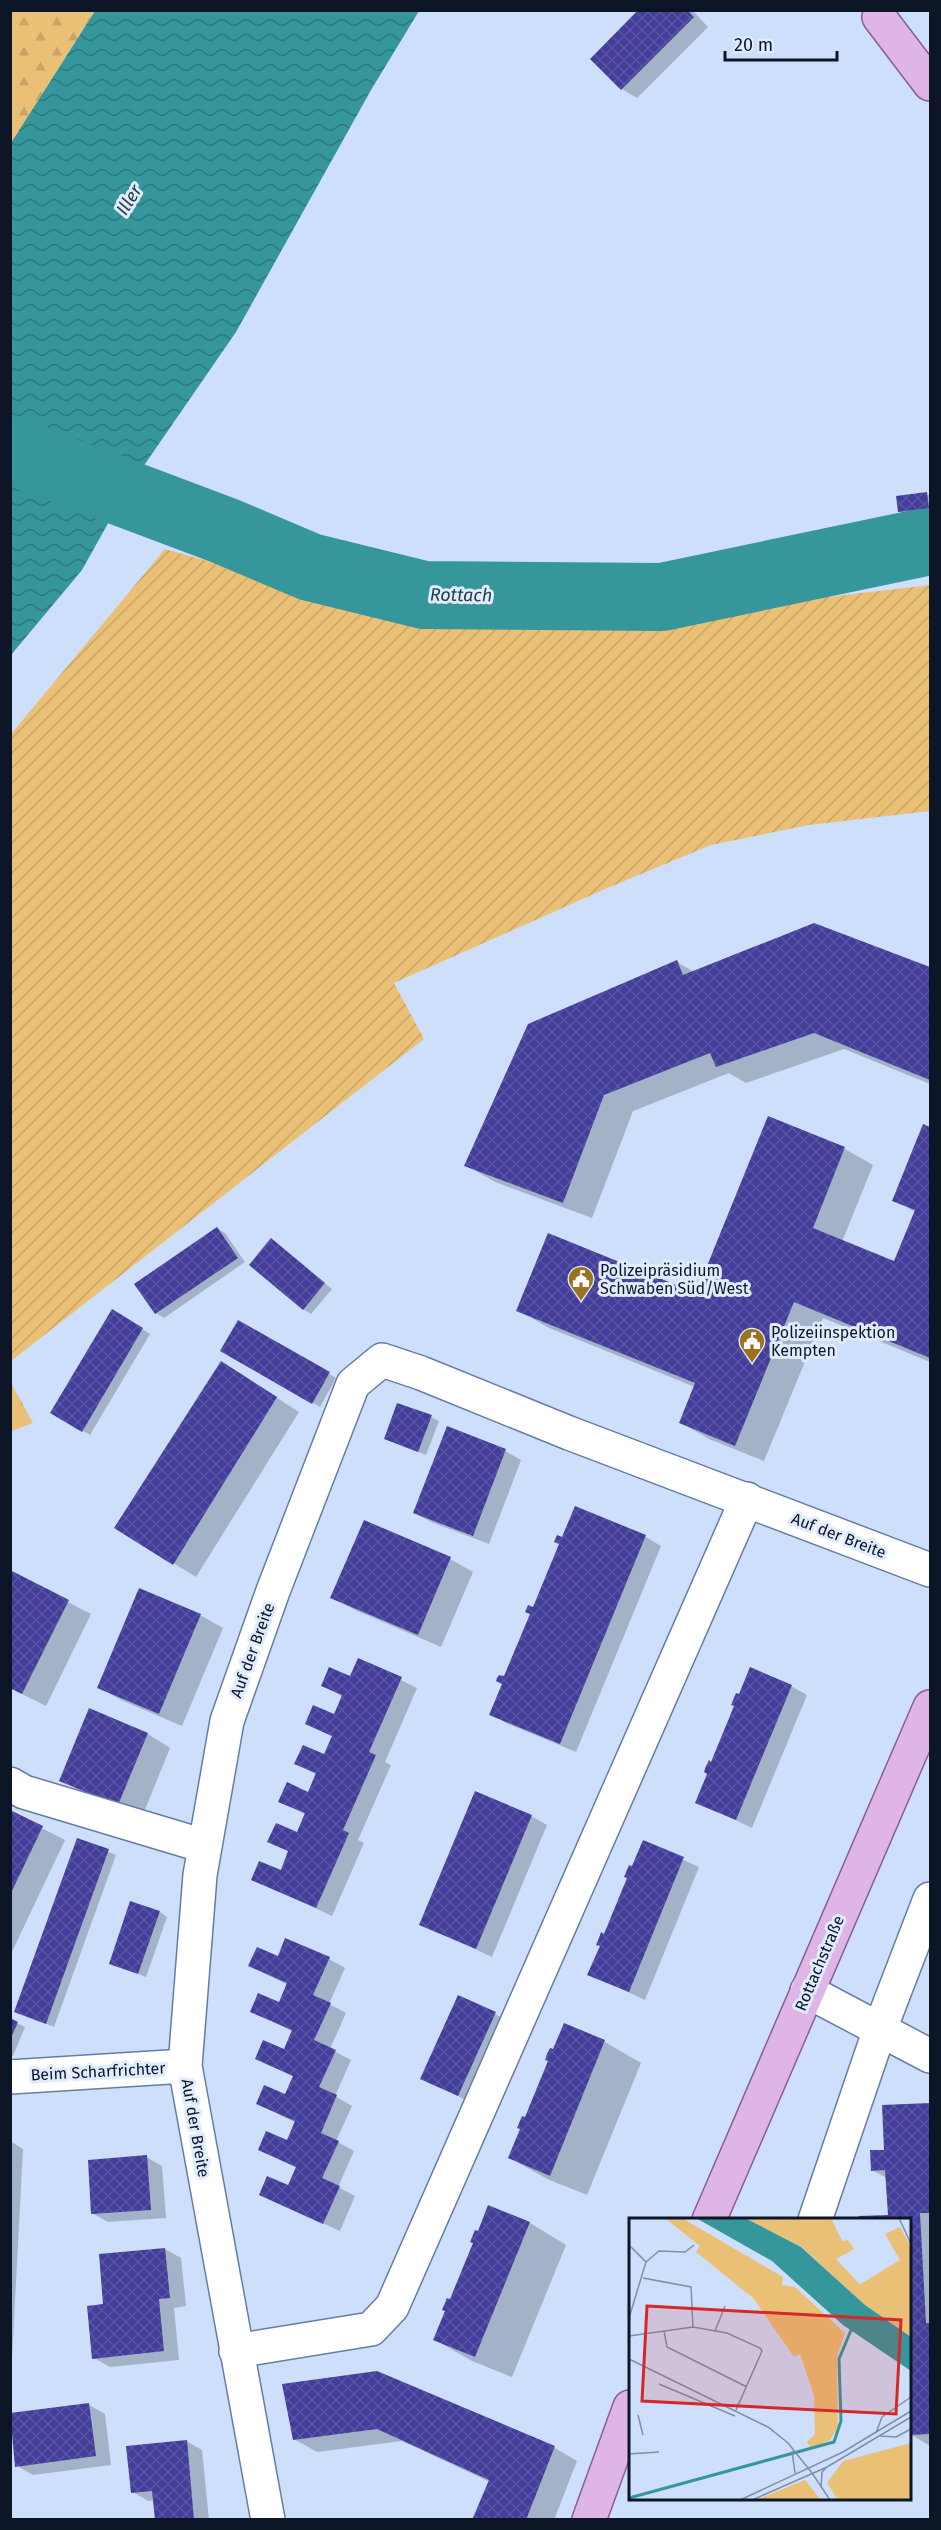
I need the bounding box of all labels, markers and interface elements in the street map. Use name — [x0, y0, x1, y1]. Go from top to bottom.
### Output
scale bar — [725, 24, 838, 62]
text: 20 m — [734, 34, 773, 56]
water label: Iller — [111, 180, 147, 219]
water label: Rottach — [430, 583, 492, 607]
place label: Polizeipräsidium Schwaben Süd/West — [600, 1261, 749, 1298]
public building icon: Polizeipräsidium Schwaben Süd/West — [566, 1264, 596, 1302]
place label: Polizeiinspektion Kempten — [771, 1323, 895, 1360]
public building icon: Polizeiinspektion Kempten — [737, 1326, 767, 1364]
street label: Auf der Breite — [789, 1509, 889, 1562]
street label: Auf der Breite — [226, 1600, 278, 1700]
street label: Rottachstraße — [791, 1913, 848, 2014]
street label: Beim Scharfrichter — [30, 2058, 167, 2085]
street label: Auf der Breite — [177, 2077, 214, 2179]
inset map — [629, 2218, 911, 2500]

